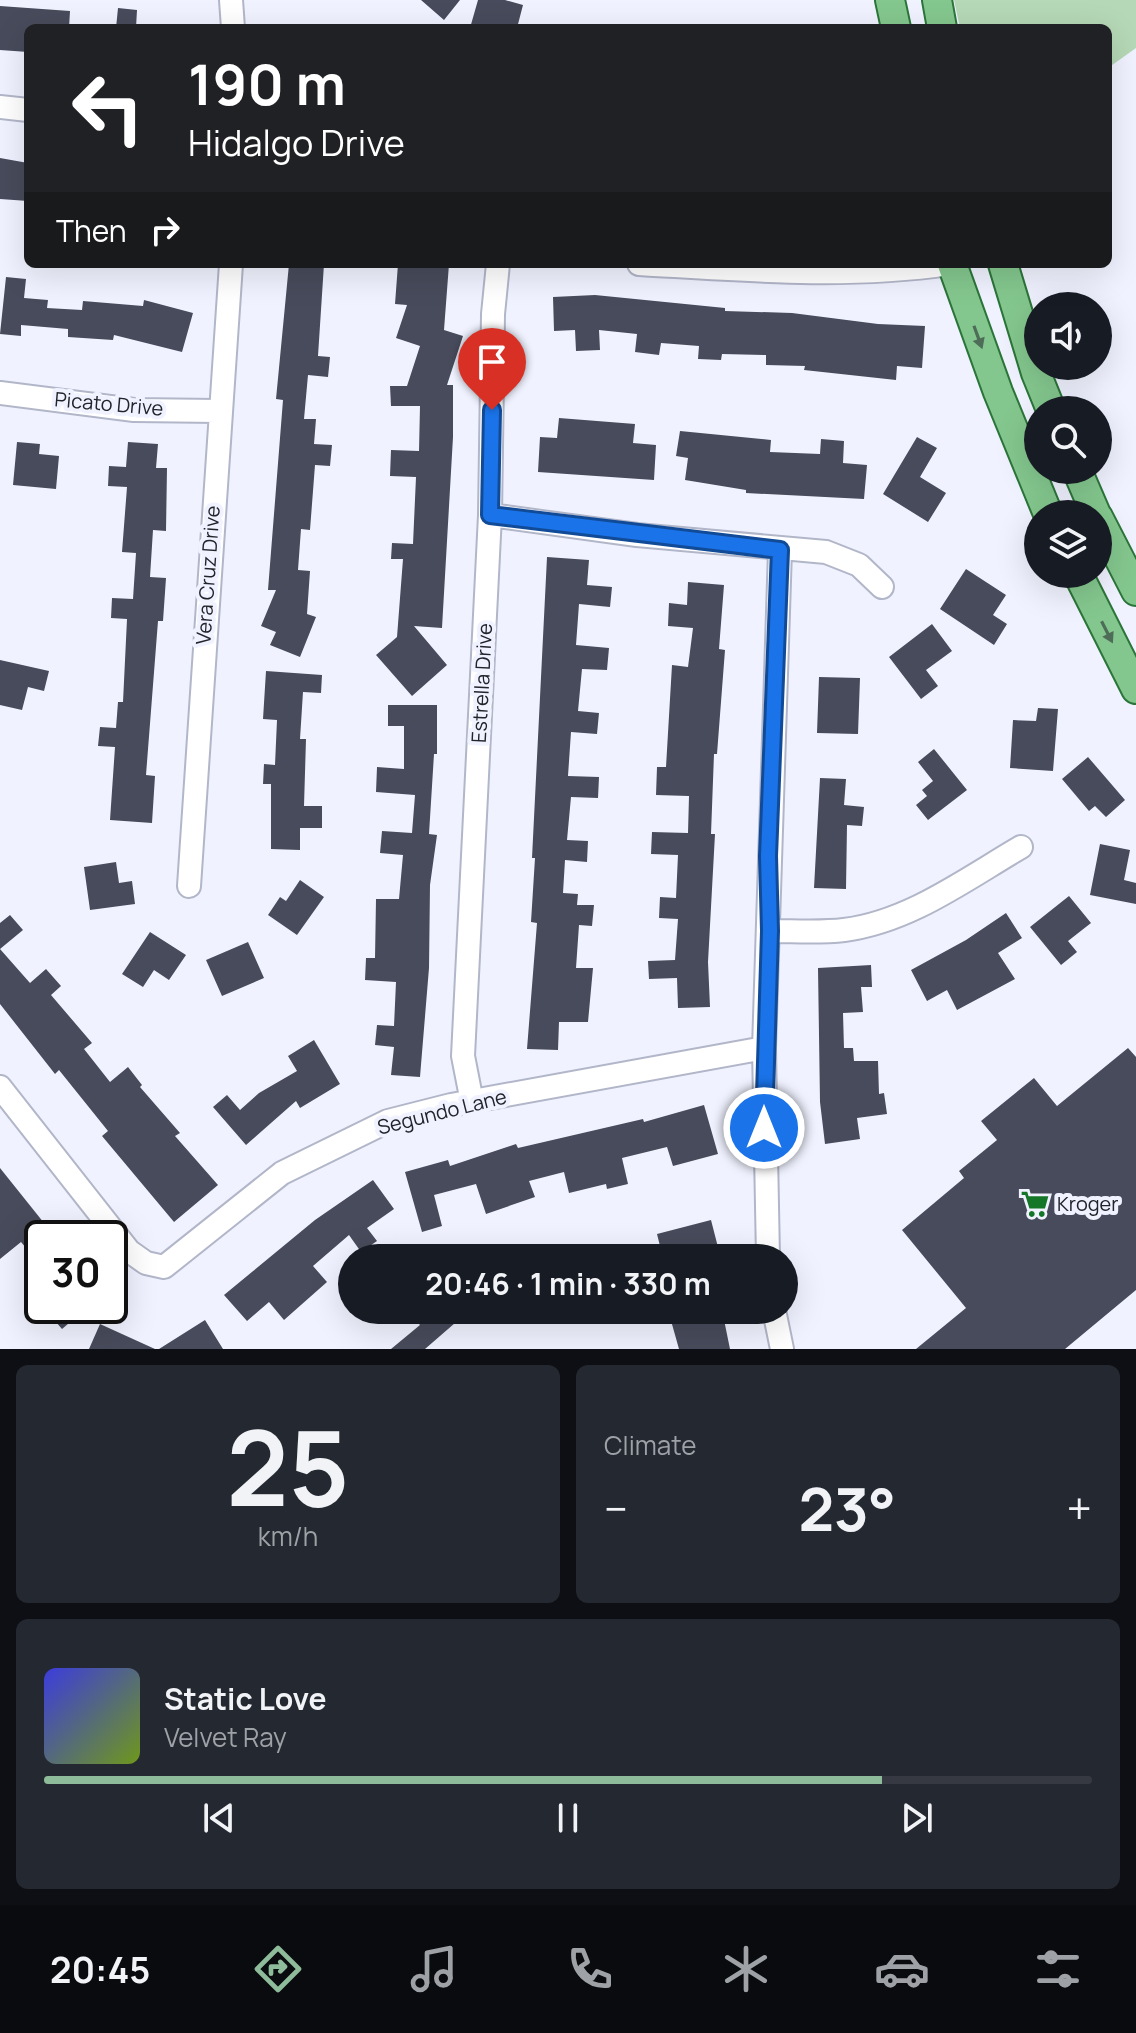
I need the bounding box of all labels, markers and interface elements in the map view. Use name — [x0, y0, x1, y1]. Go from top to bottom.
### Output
text: 190 m — [188, 45, 346, 122]
icon: left — [56, 56, 160, 160]
text: Hidalgo Drive — [188, 118, 405, 167]
icon: right — [143, 208, 187, 252]
text: Then — [56, 210, 127, 251]
map controls — [1024, 292, 1112, 588]
button: sound — [1024, 292, 1112, 380]
one-way arrow — [972, 326, 985, 350]
pin — [458, 328, 526, 410]
icon: arrive — [470, 340, 514, 384]
street label: Picato Drive — [54, 385, 165, 422]
button: search — [1024, 396, 1112, 484]
button: layers — [1024, 500, 1112, 588]
street label: Vera Cruz Drive — [189, 505, 226, 645]
one-way arrow — [1100, 620, 1113, 643]
street label: Estrella Drive — [465, 622, 498, 744]
street label: Segundo Lane — [375, 1082, 509, 1141]
position arrow — [722, 1086, 806, 1170]
supermarket icon: Kroger — [1020, 1189, 1050, 1219]
place label: Kroger — [1057, 1190, 1118, 1217]
speed limit sign: 30 — [24, 1220, 128, 1324]
text: 20:46 · 1 min · 330 m — [425, 1263, 711, 1304]
text: 25 — [227, 1395, 349, 1537]
text: Climate — [604, 1427, 696, 1463]
text: 23° — [798, 1467, 896, 1549]
text: − — [604, 1478, 628, 1538]
text: + — [1067, 1478, 1092, 1538]
text: km/h — [258, 1518, 318, 1554]
text: Static Love — [164, 1678, 327, 1719]
text: Velvet Ray — [164, 1719, 287, 1755]
icon: previous — [197, 1796, 241, 1840]
icon: pause — [546, 1796, 590, 1840]
icon: next — [895, 1796, 939, 1840]
icon: directions — [250, 1941, 306, 1997]
icon: music — [406, 1941, 462, 1997]
icon: phone — [562, 1941, 618, 1997]
icon: climate — [718, 1941, 774, 1997]
icon: car — [874, 1941, 930, 1997]
icon: filters — [1030, 1941, 1086, 1997]
text: 20:45 — [50, 1945, 150, 1994]

